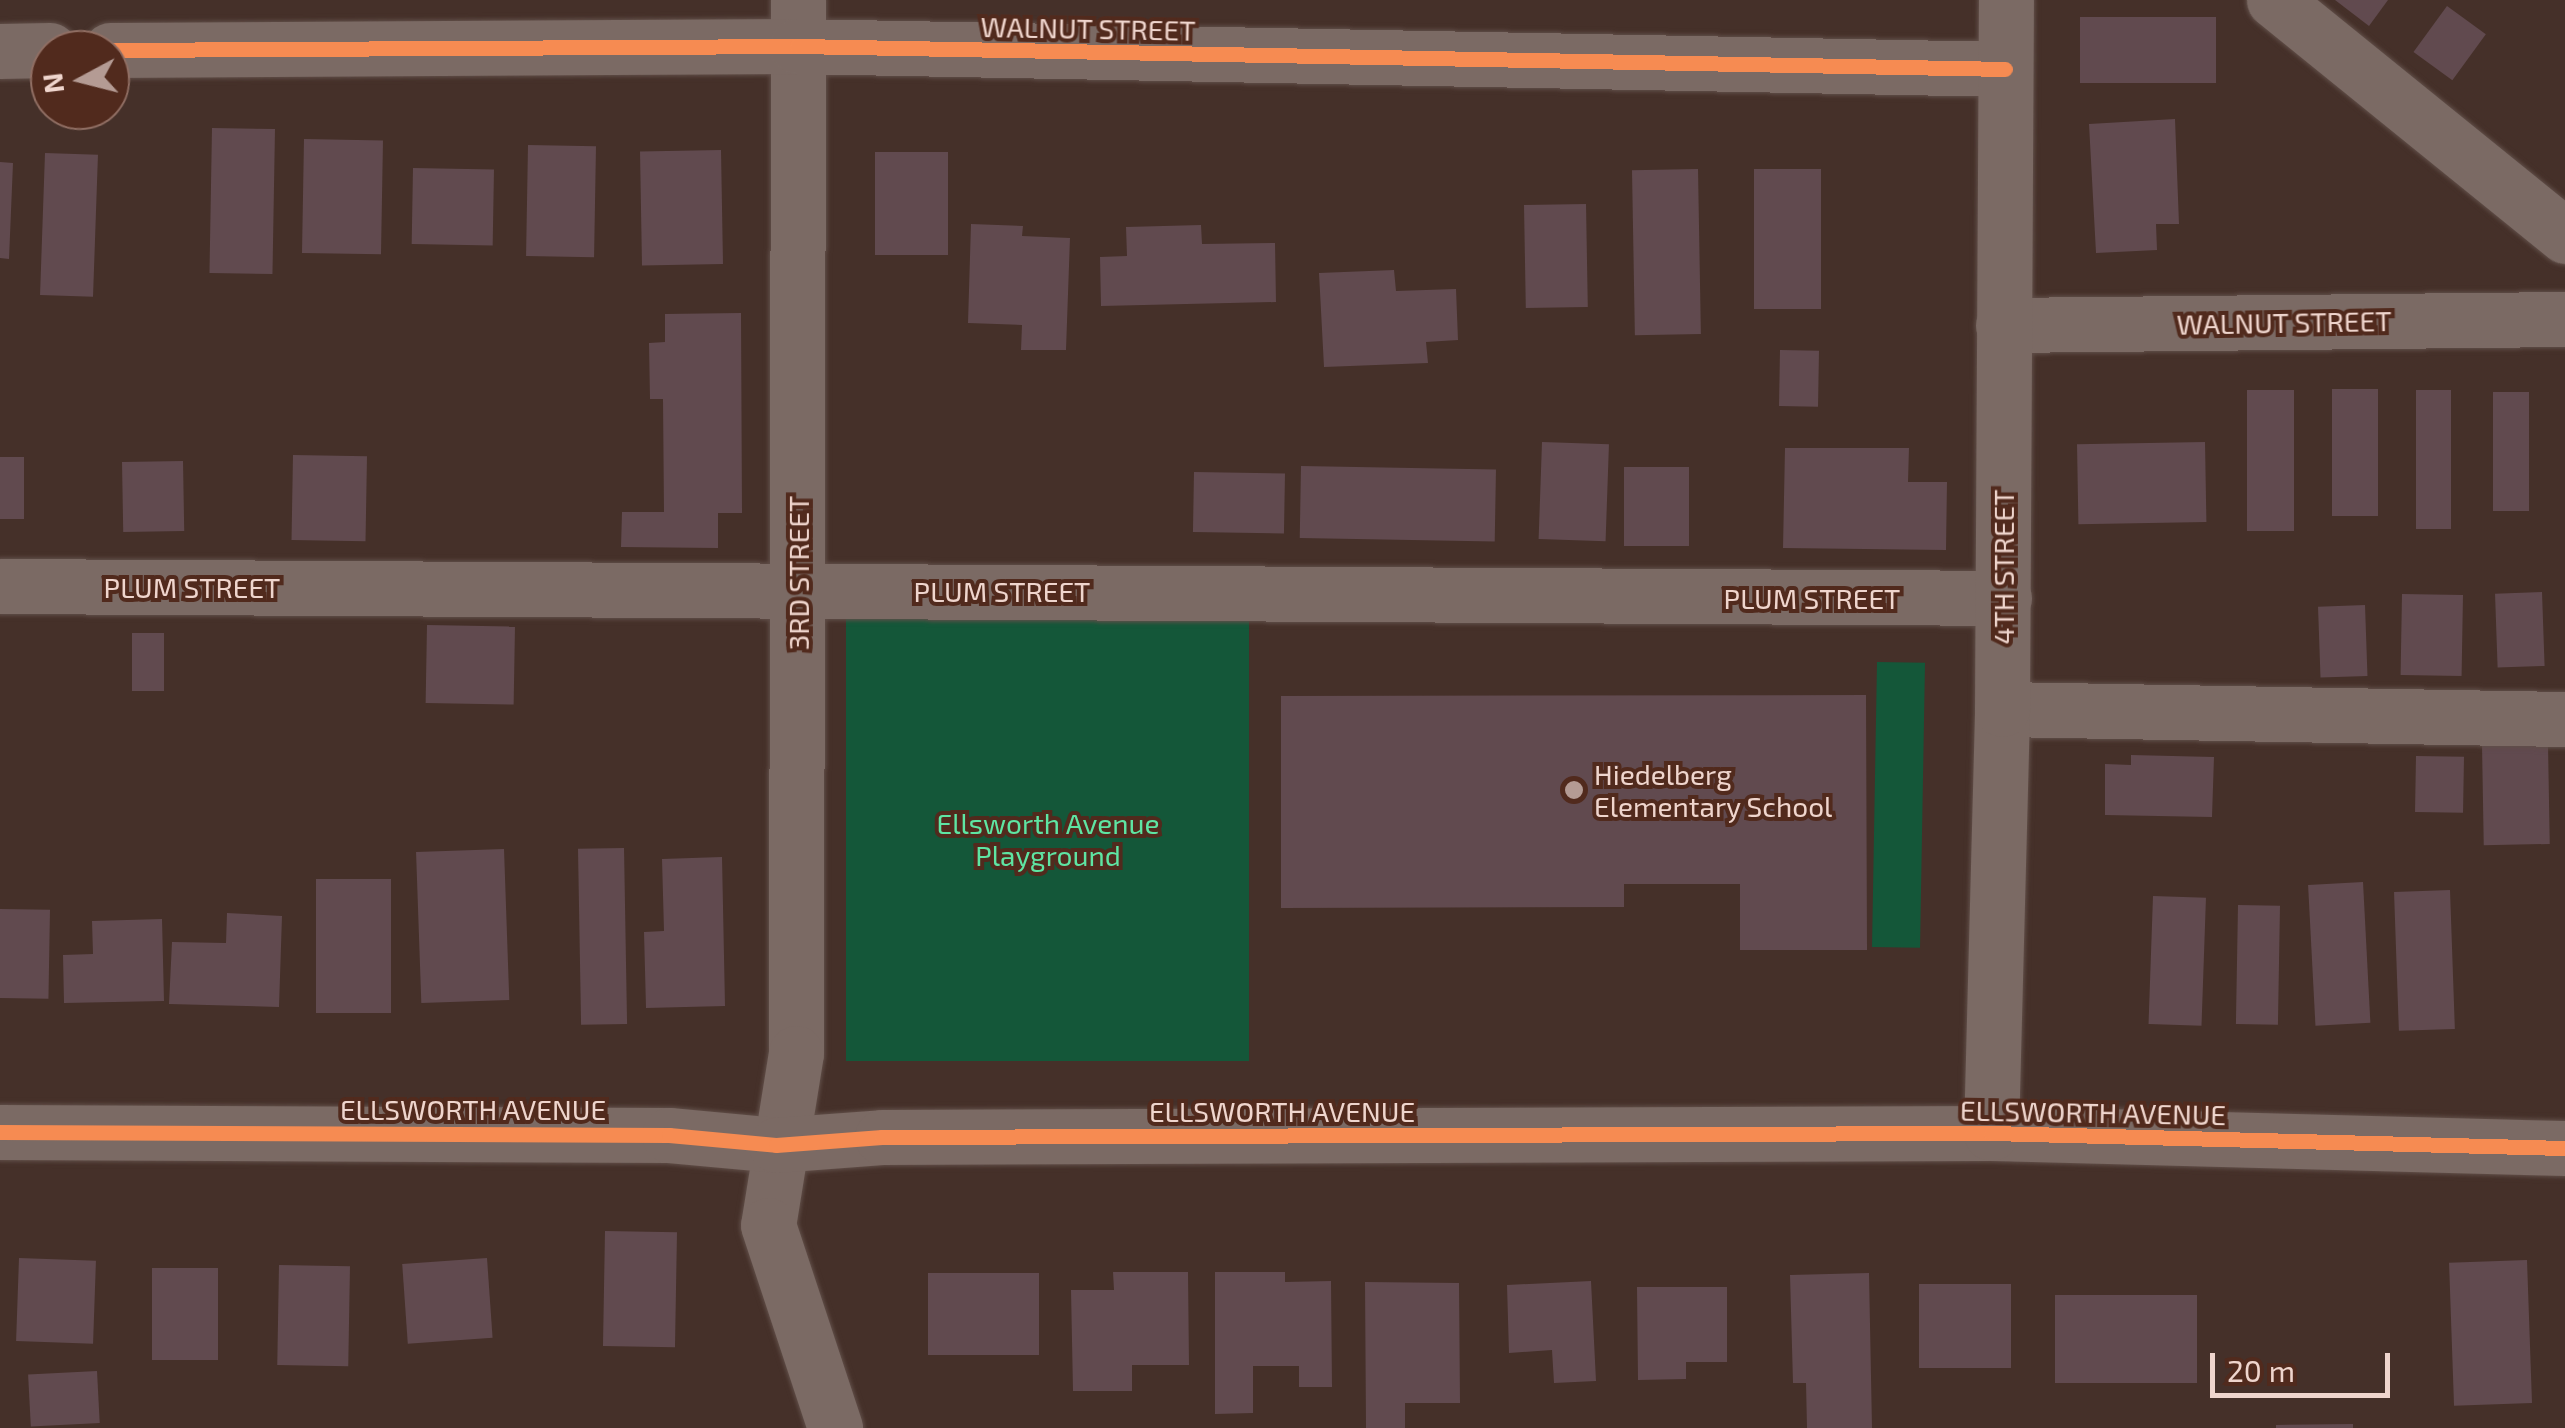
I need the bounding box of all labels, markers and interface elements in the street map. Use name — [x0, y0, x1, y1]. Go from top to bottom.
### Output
street label: WALNUT STREET — [980, 9, 1196, 47]
north arrow — [30, 30, 130, 130]
text: N — [34, 71, 70, 96]
street label: WALNUT STREET — [2176, 303, 2392, 341]
street label: 4TH STREET — [1986, 489, 2020, 645]
street label: 3RD STREET — [781, 496, 815, 650]
street label: PLUM STREET — [104, 570, 280, 604]
street label: PLUM STREET — [914, 574, 1090, 608]
street label: PLUM STREET — [1724, 581, 1900, 615]
place label: Hiedelberg Elementary School — [1594, 757, 1833, 823]
marker: Hiedelberg Elementary School — [1563, 779, 1585, 801]
park label: Ellsworth Avenue Playground — [936, 806, 1160, 872]
street label: ELLSWORTH AVENUE — [340, 1092, 606, 1126]
street label: ELLSWORTH AVENUE — [1959, 1093, 2227, 1131]
street label: ELLSWORTH AVENUE — [1149, 1094, 1415, 1128]
scale bar — [2215, 1333, 2395, 1395]
text: 20 m — [2227, 1352, 2295, 1388]

